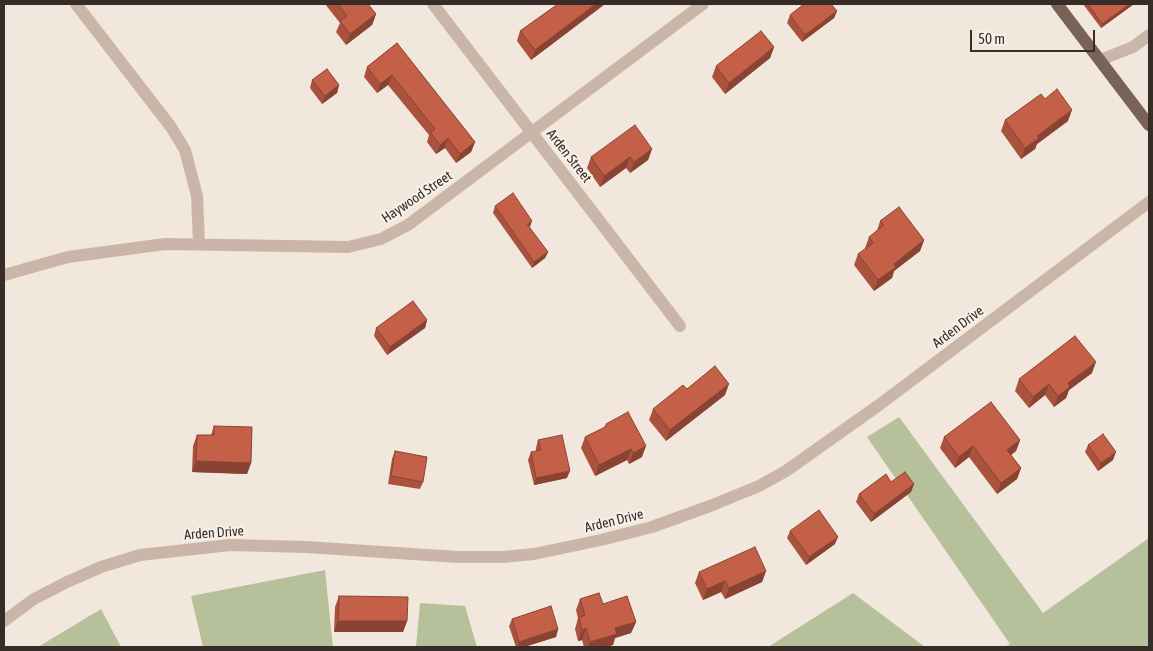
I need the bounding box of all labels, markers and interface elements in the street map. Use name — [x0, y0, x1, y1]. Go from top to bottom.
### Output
scale bar — [973, 20, 1098, 52]
text: 50 m — [978, 30, 1005, 47]
street label: Arden Street — [543, 126, 595, 186]
street label: Haywood Street — [379, 167, 455, 227]
street label: Arden Drive — [929, 302, 987, 352]
street label: Arden Drive — [583, 506, 645, 536]
street label: Arden Drive — [184, 523, 244, 543]

